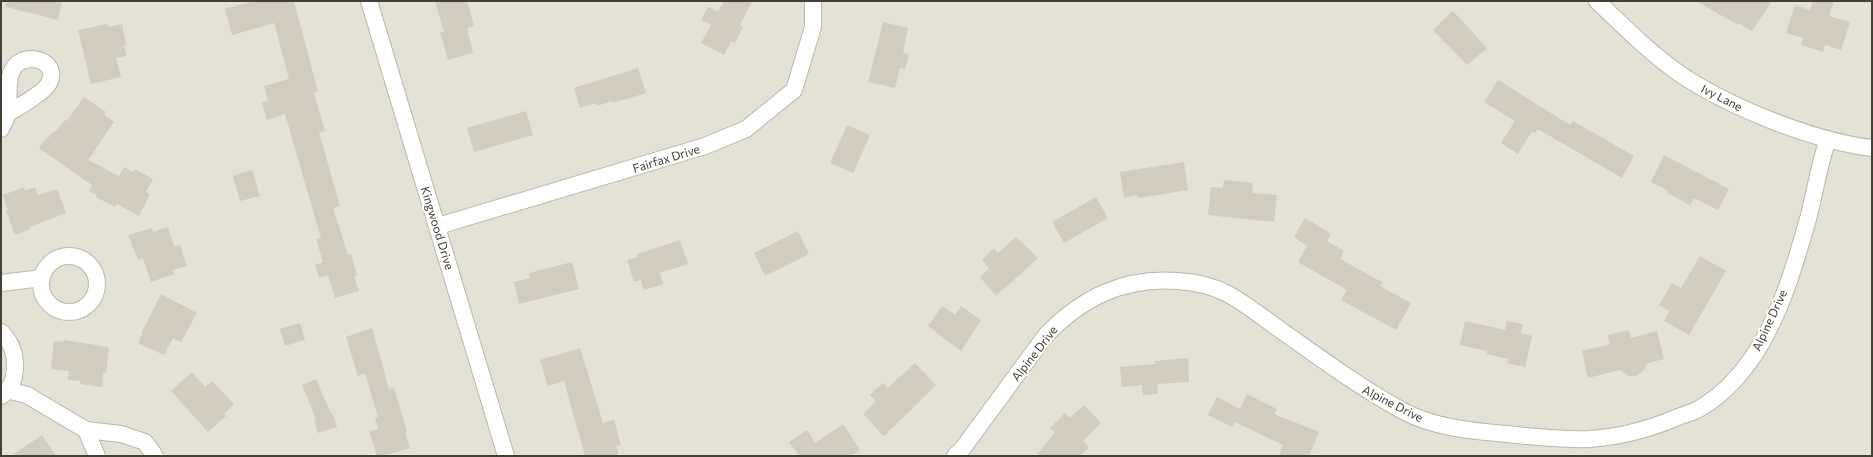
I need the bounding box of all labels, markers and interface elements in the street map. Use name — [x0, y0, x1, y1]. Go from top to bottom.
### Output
street label: Ivy Lane — [1699, 81, 1745, 113]
street label: Fairfax Drive — [631, 141, 701, 175]
street label: Kingwood Drive — [419, 185, 457, 271]
street label: Alpine Drive — [1749, 287, 1789, 353]
street label: Alpine Drive — [1008, 323, 1060, 383]
street label: Alpine Drive — [1360, 382, 1426, 424]

